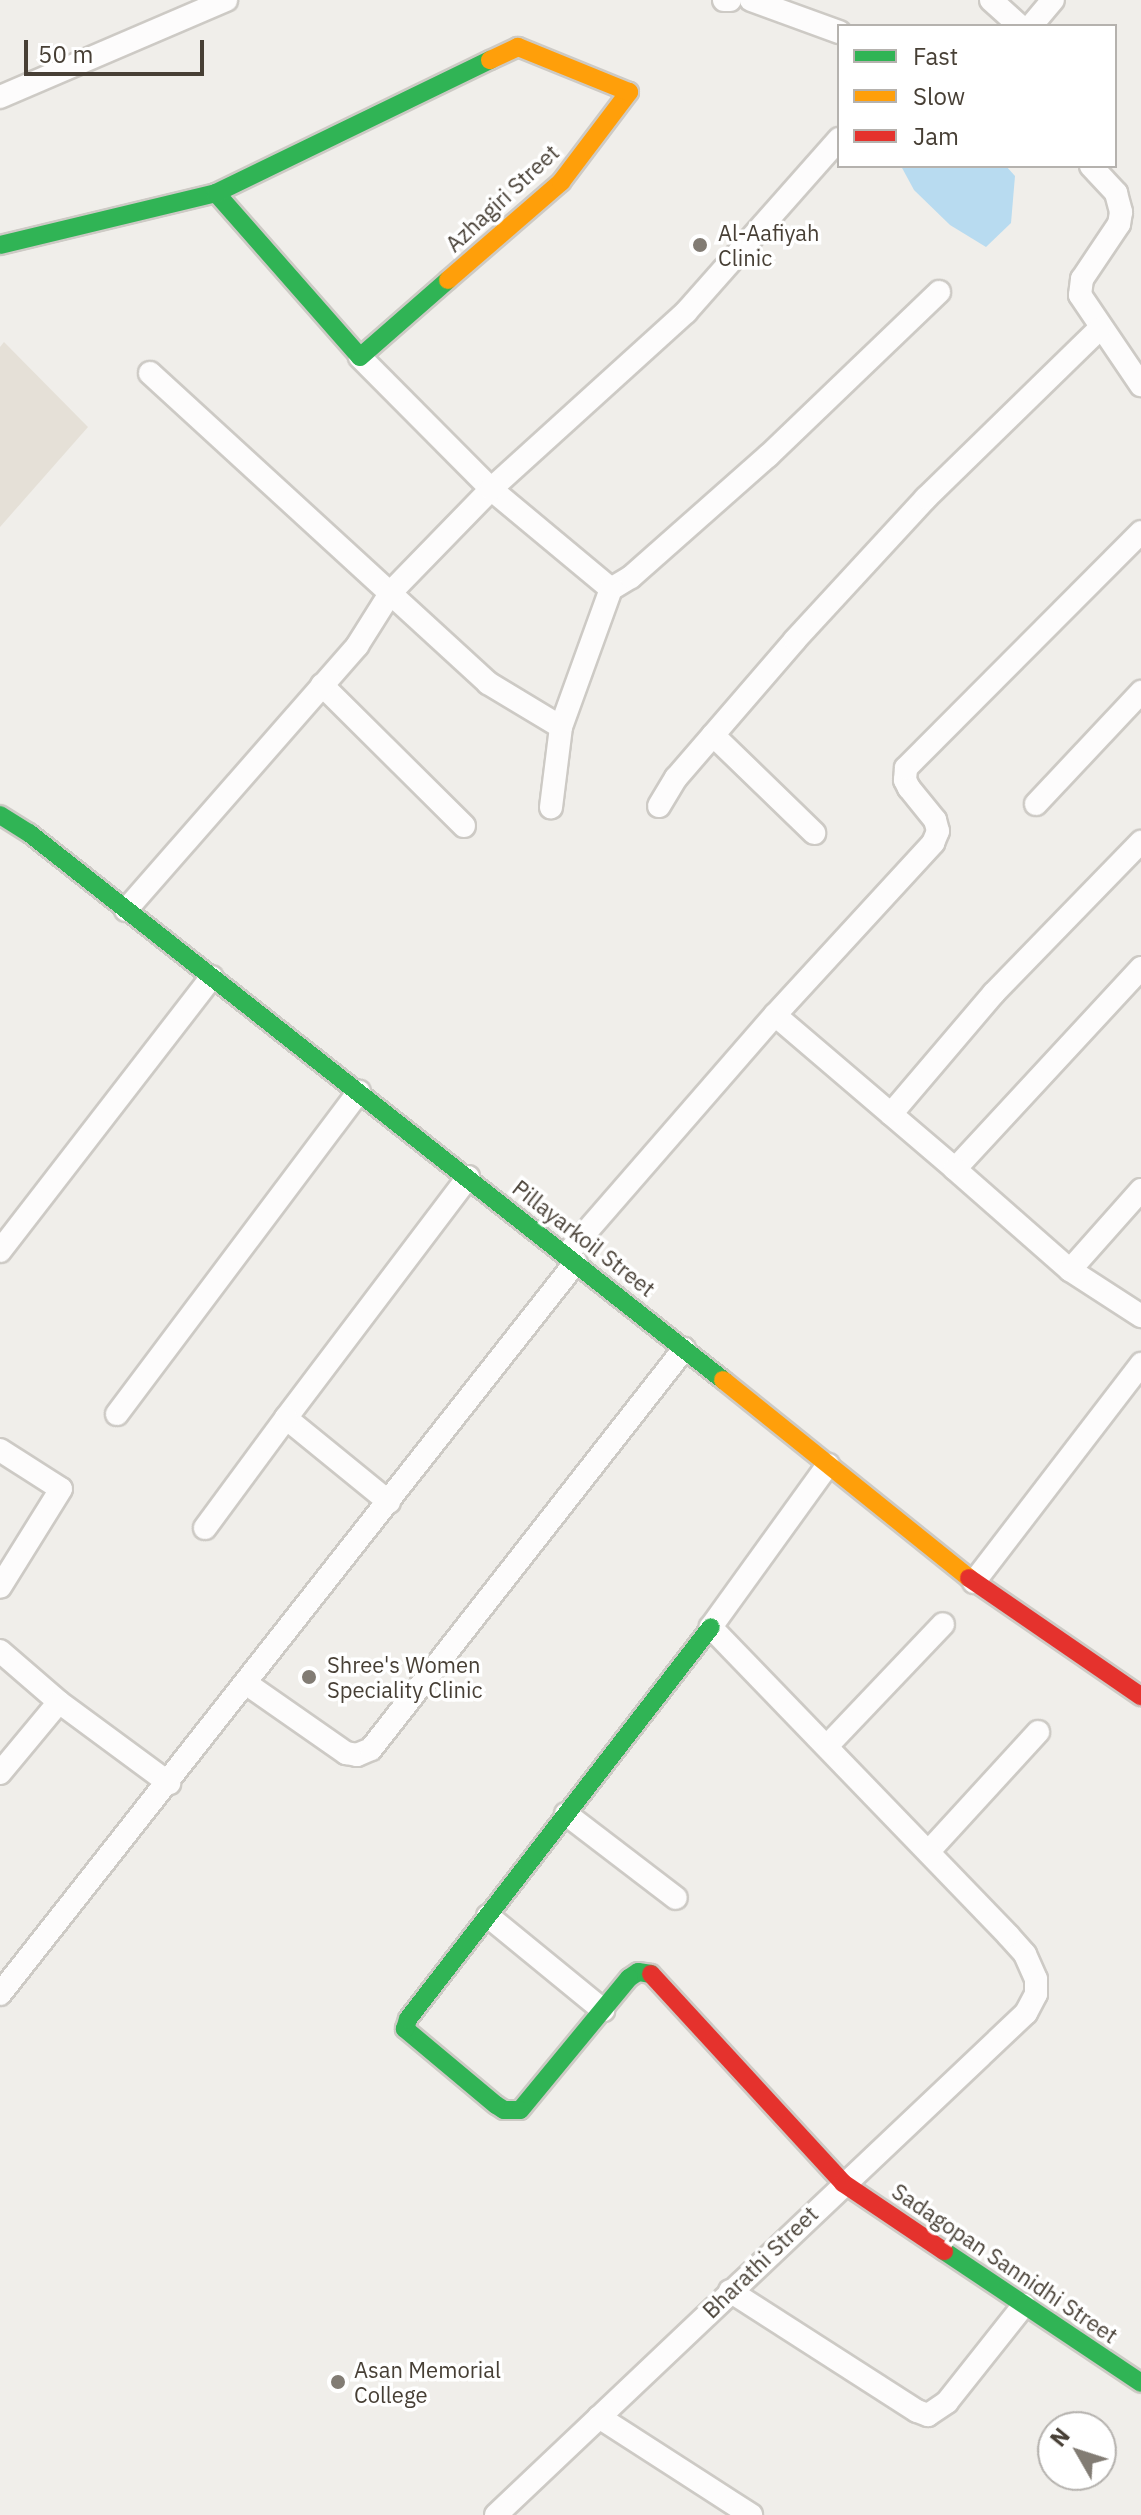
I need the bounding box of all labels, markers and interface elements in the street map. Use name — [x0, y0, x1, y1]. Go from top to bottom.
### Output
scale bar — [28, 24, 208, 74]
legend — [837, 24, 1117, 168]
text: 50 m — [38, 38, 93, 70]
text: Fast — [913, 40, 958, 72]
text: Slow — [913, 80, 965, 112]
text: Jam — [913, 120, 959, 152]
street label: Azhagiri Street — [440, 139, 564, 257]
place label: Al-Aafiyah Clinic — [718, 219, 820, 270]
marker: Al-Aafiyah Clinic — [689, 234, 711, 256]
street label: Pillayarkoil Street — [508, 1174, 660, 1302]
place label: Shree's Women Speciality Clinic — [327, 1651, 483, 1702]
marker: Shree's Women Speciality Clinic — [298, 1666, 320, 1688]
street label: Sadagopan Sannidhi Street — [887, 2178, 1123, 2348]
street label: Bharathi Street — [697, 2201, 823, 2323]
place label: Asan Memorial College — [354, 2356, 501, 2408]
marker: Asan Memorial College — [329, 2373, 347, 2391]
north arrow — [1037, 2411, 1117, 2491]
text: N — [1043, 2422, 1076, 2452]

